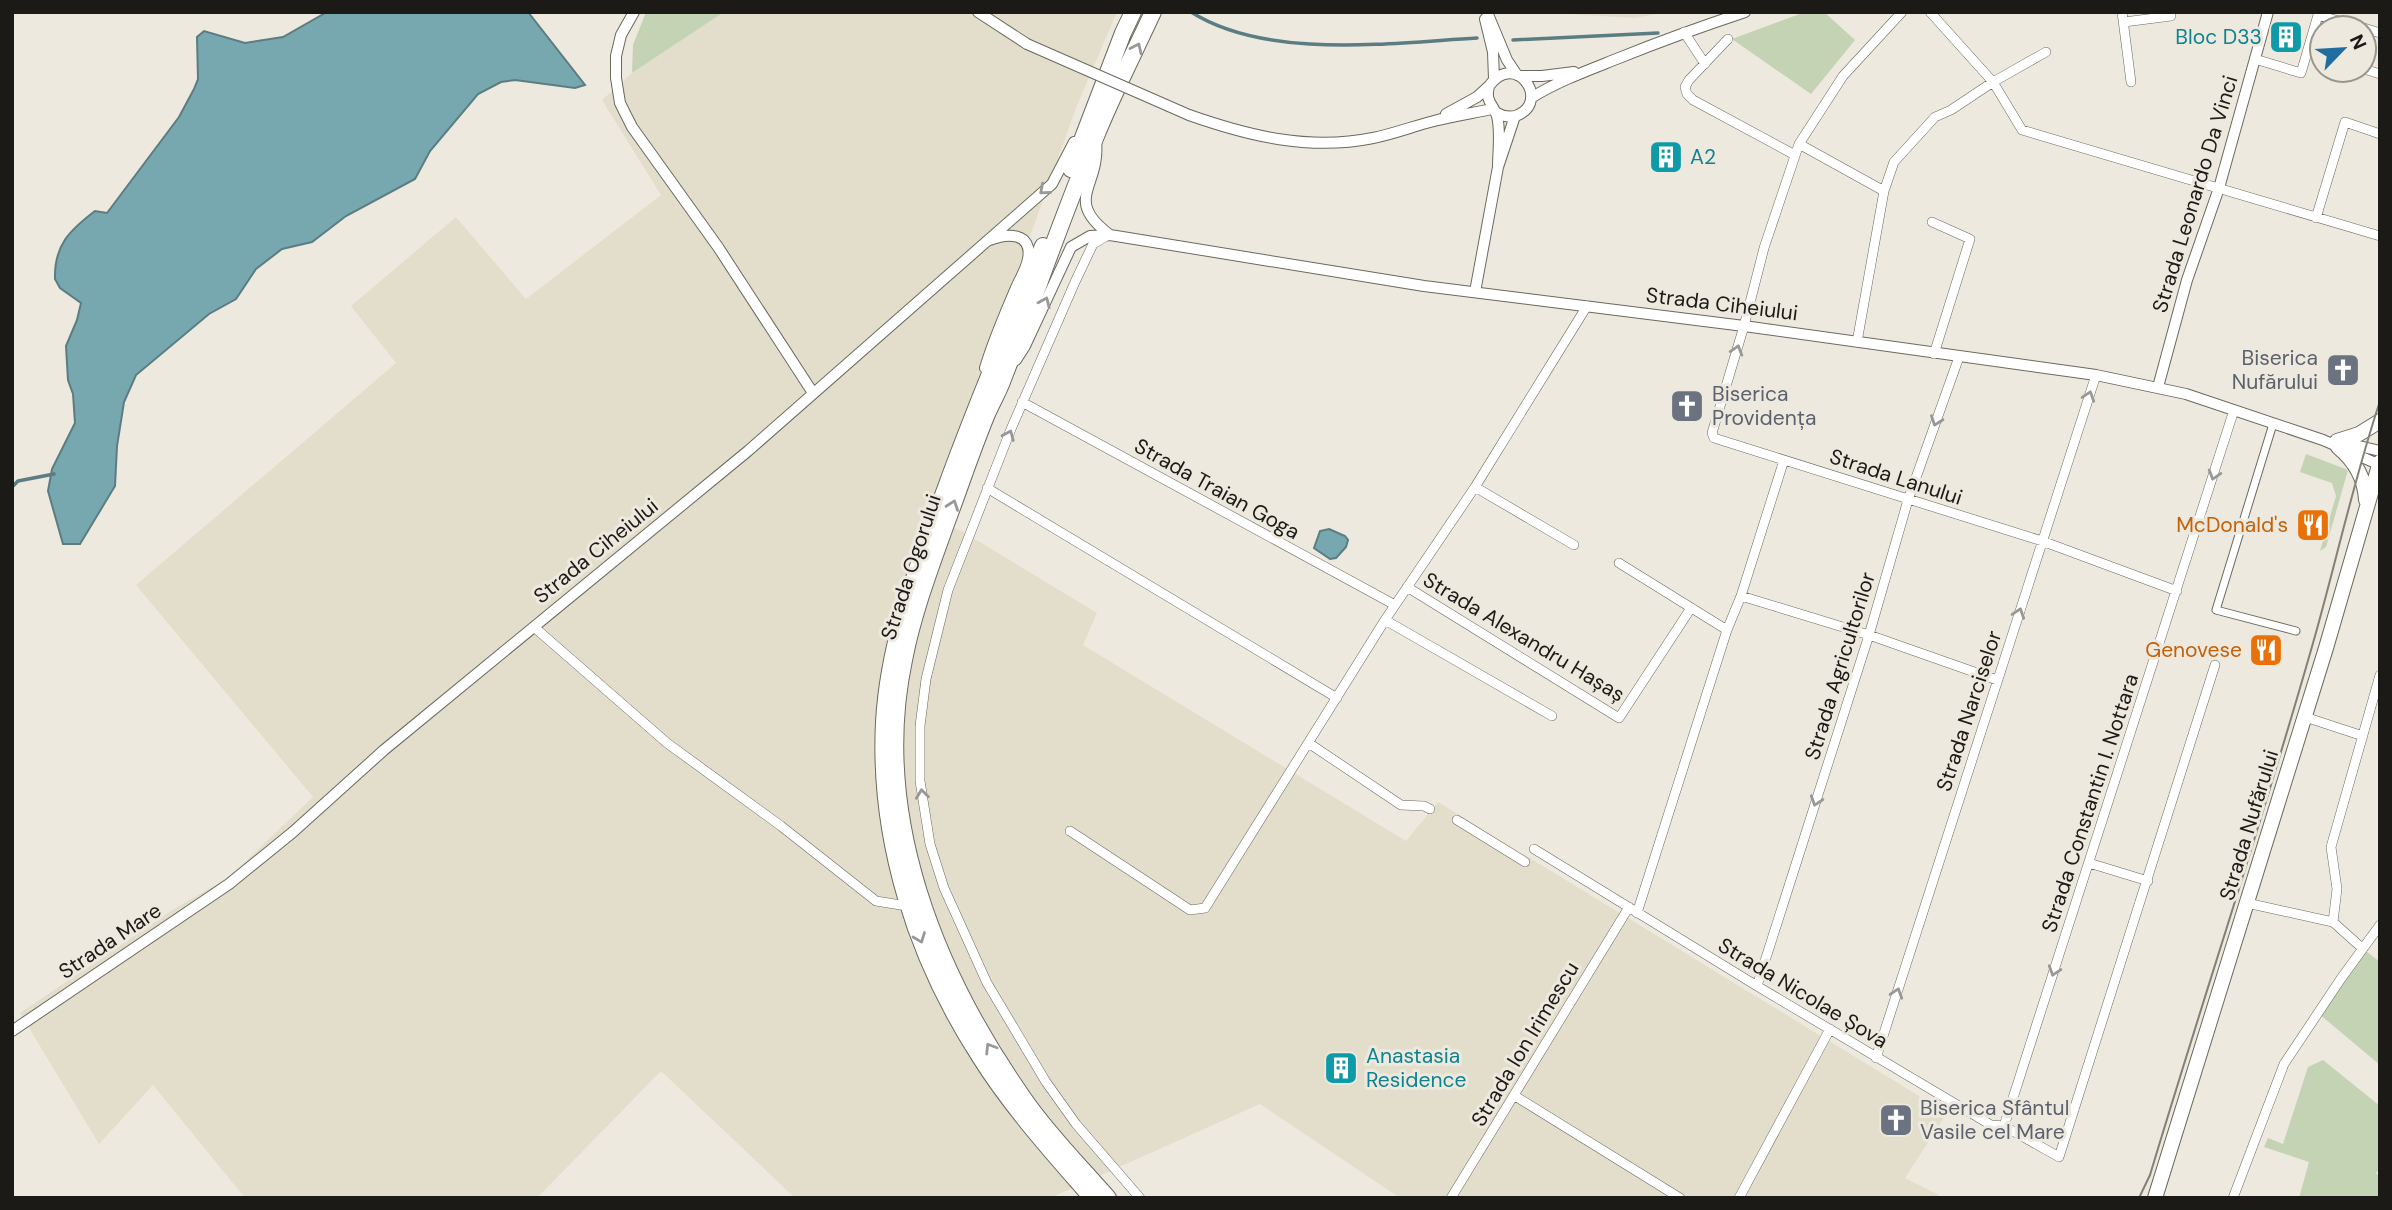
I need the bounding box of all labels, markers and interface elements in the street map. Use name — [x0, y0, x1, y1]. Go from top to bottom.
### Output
north arrow — [2308, 14, 2378, 84]
building icon: Bloc D33 — [2267, 18, 2305, 56]
place label: Bloc D33 — [2175, 23, 2262, 51]
text: N — [2344, 30, 2372, 54]
one-way arrow — [1129, 42, 1143, 55]
street label: Strada Leonardo Da Vinci — [2146, 72, 2244, 316]
building icon: A2 — [1647, 138, 1685, 176]
place label: A2 — [1690, 143, 1716, 171]
one-way arrow — [1039, 182, 1052, 194]
street label: Strada Ciheiului — [1645, 281, 1799, 327]
one-way arrow — [1037, 297, 1051, 309]
one-way arrow — [1729, 344, 1744, 356]
place label: Biserica Nufărului — [2232, 344, 2318, 396]
church icon: Biserica Nufărului — [2324, 351, 2362, 389]
place label: Biserica Providența — [1712, 380, 1816, 432]
church icon: Biserica Providența — [1668, 387, 1706, 425]
one-way arrow — [2081, 391, 2095, 403]
one-way arrow — [1930, 415, 1944, 427]
one-way arrow — [1000, 429, 1014, 441]
street label: Strada Traian Goga — [1129, 432, 1305, 546]
street label: Strada Lanului — [1826, 442, 1966, 512]
one-way arrow — [2207, 469, 2222, 481]
street label: Strada Ogorului — [874, 491, 948, 643]
street label: Strada Ciheiului — [528, 492, 664, 610]
one-way arrow — [945, 499, 959, 511]
restaurant icon: McDonald's — [2294, 506, 2332, 544]
place label: McDonald's — [2176, 511, 2288, 539]
street label: Strada Alexandru Hașaș — [1418, 566, 1630, 708]
street label: Strada Agricultorilor — [1798, 568, 1882, 763]
one-way arrow — [2010, 607, 2025, 619]
street label: Strada Narciselor — [1930, 627, 2008, 795]
restaurant icon: Genovese — [2247, 631, 2285, 669]
place label: Genovese — [2145, 636, 2242, 664]
street label: Strada Constantin I. Nottara — [2035, 670, 2145, 936]
street label: Strada Nufărului — [2213, 746, 2285, 904]
one-way arrow — [914, 789, 929, 800]
one-way arrow — [1810, 795, 1824, 807]
street label: Strada Mare — [53, 896, 167, 986]
street label: Strada Nicolae Șova — [1713, 931, 1893, 1055]
one-way arrow — [911, 932, 925, 944]
street label: Strada Ion Irimescu — [1465, 956, 1585, 1132]
one-way arrow — [2048, 965, 2062, 977]
one-way arrow — [1888, 987, 1903, 999]
place label: Anastasia Residence — [1366, 1042, 1467, 1094]
one-way arrow — [986, 1043, 999, 1056]
building icon: Anastasia Residence — [1322, 1049, 1360, 1087]
place label: Biserica Sfântul Vasile cel Mare — [1920, 1094, 2069, 1146]
church icon: Biserica Sfântul Vasile cel Mare — [1877, 1101, 1915, 1139]

